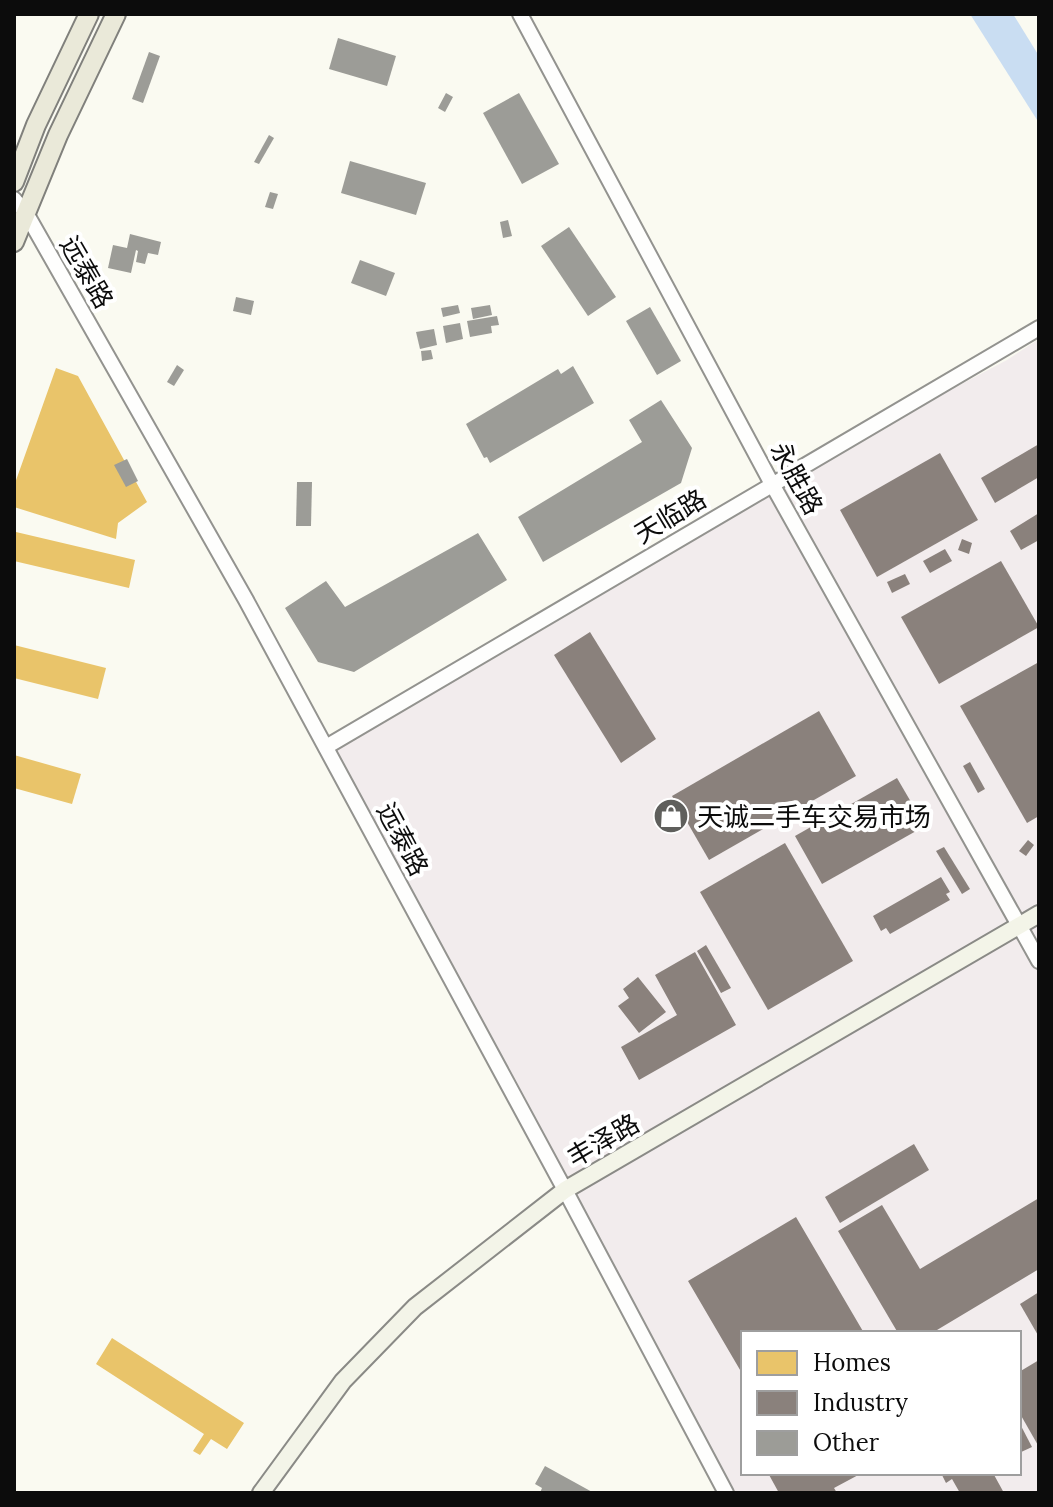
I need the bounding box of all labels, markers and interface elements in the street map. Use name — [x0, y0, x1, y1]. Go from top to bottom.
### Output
street label: 远泰路 — [53, 230, 121, 314]
street label: 永胜路 — [764, 436, 830, 520]
street label: 天临路 — [628, 482, 712, 550]
street label: 远泰路 — [370, 797, 436, 881]
shop icon: 天诚二手车交易市场 — [652, 797, 690, 835]
place label: 天诚二手车交易市场 — [697, 800, 931, 833]
street label: 丰泽路 — [561, 1106, 645, 1174]
legend — [741, 1331, 1021, 1475]
text: Homes — [813, 1347, 891, 1378]
text: Industry — [813, 1387, 908, 1418]
text: Other — [813, 1427, 880, 1458]

